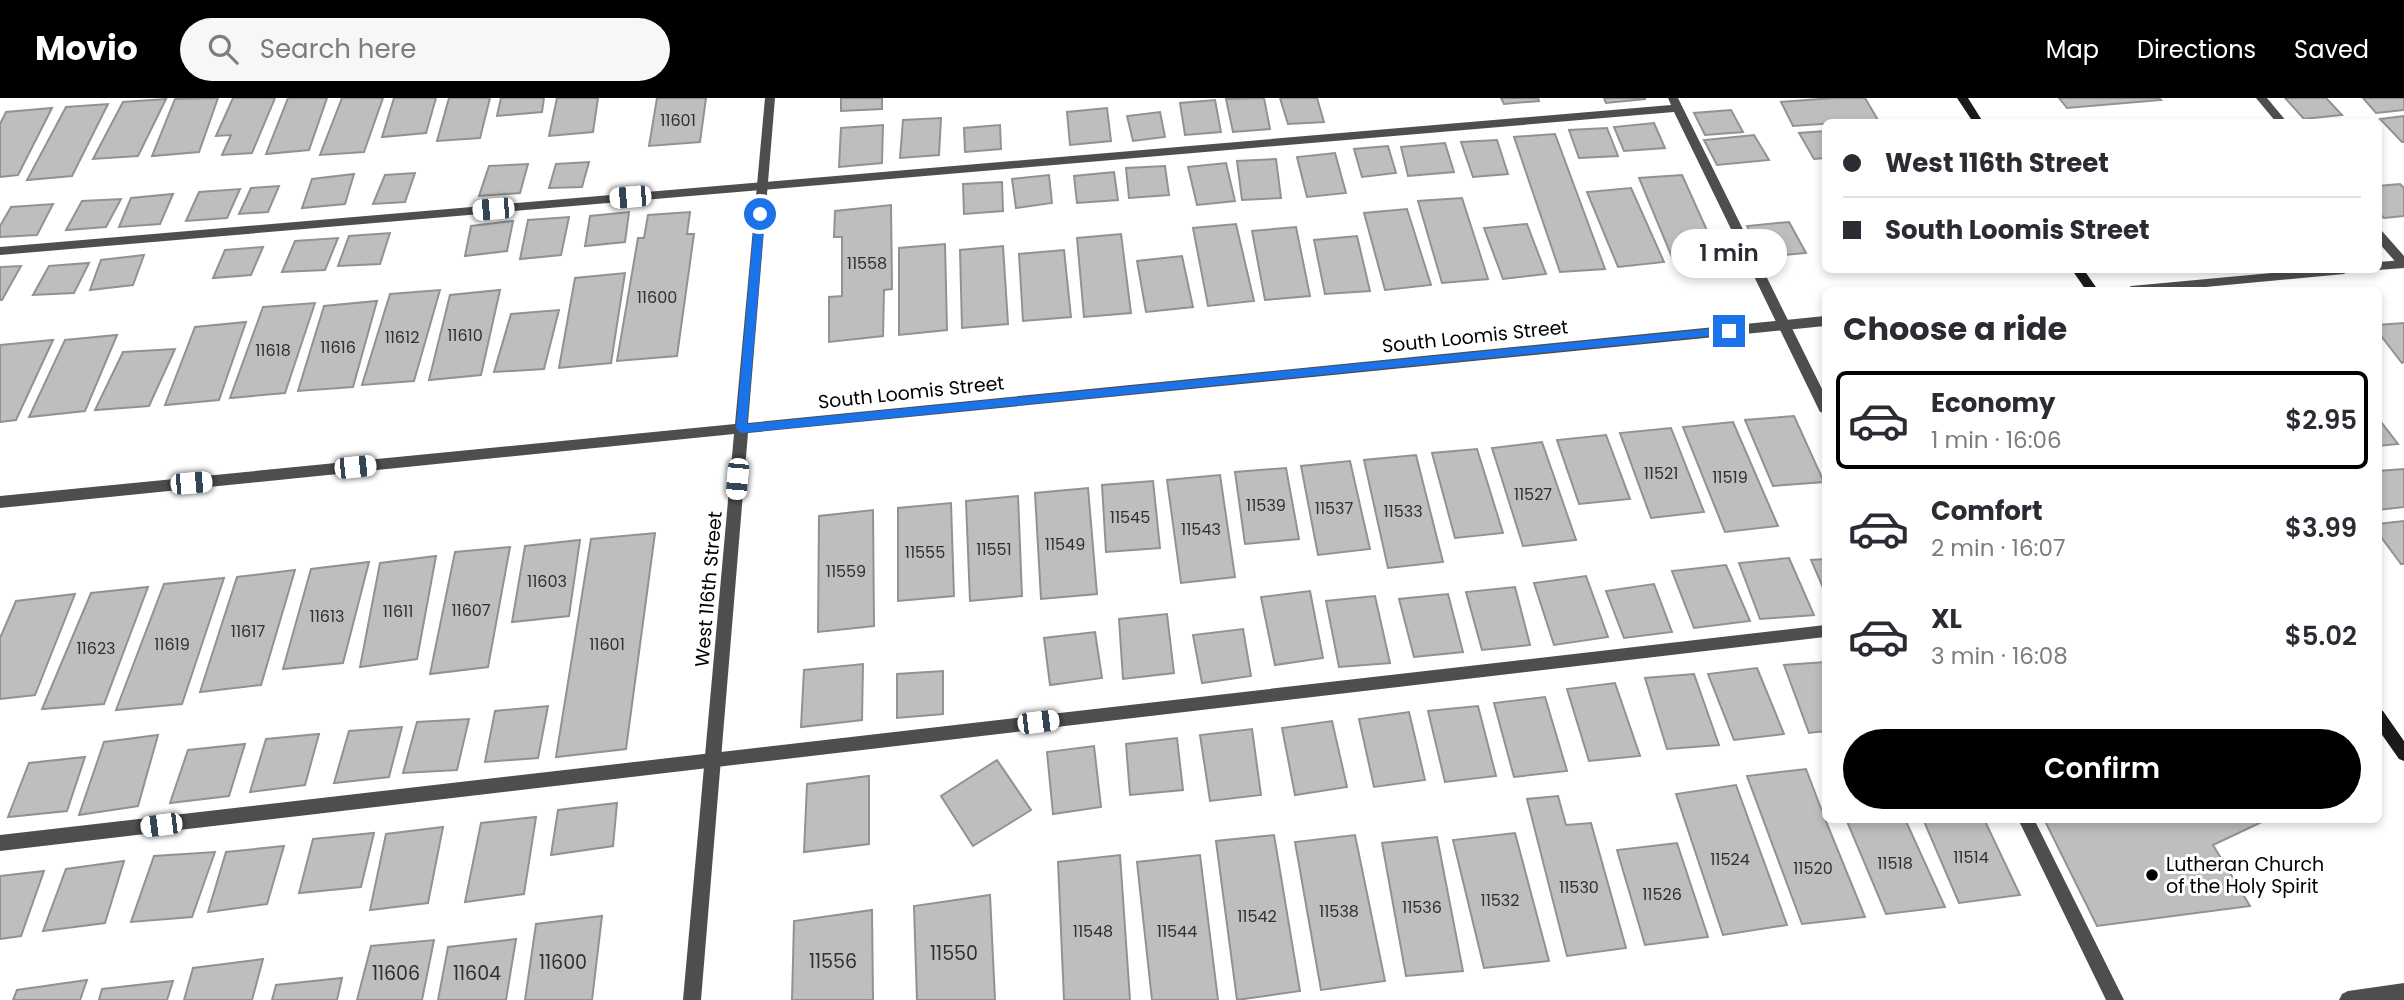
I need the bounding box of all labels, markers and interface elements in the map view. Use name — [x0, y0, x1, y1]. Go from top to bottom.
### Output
search box — [180, 18, 670, 81]
text: Movio — [35, 25, 138, 72]
icon: search — [204, 30, 242, 68]
text: Search here — [260, 31, 416, 67]
text: Map — [2046, 33, 2099, 66]
text: Directions — [2137, 33, 2256, 66]
text: Saved — [2294, 33, 2369, 66]
house number: 11601 — [660, 109, 696, 132]
text: West 116th Street — [1885, 145, 2109, 181]
car — [609, 185, 652, 209]
car — [472, 197, 515, 221]
route start — [744, 198, 776, 230]
text: South Loomis Street — [1885, 212, 2150, 248]
callout: 1 min — [1671, 230, 1787, 278]
text: 1 min — [1699, 237, 1759, 269]
house number: 11558 — [847, 252, 887, 275]
house number: 11600 — [637, 286, 677, 309]
text: Choose a ride — [1843, 306, 2067, 351]
street label: South Loomis Street — [1381, 313, 1570, 360]
route end — [1713, 315, 1745, 347]
house number: 11610 — [447, 324, 483, 347]
house number: 11612 — [385, 326, 419, 349]
house number: 11616 — [320, 336, 356, 359]
house number: 11618 — [255, 339, 291, 362]
street label: South Loomis Street — [817, 369, 1006, 416]
text: Economy — [1931, 385, 2055, 421]
icon: car — [1847, 389, 1910, 452]
text: $2.95 — [2285, 402, 2357, 438]
text: 1 min · 16:06 — [1931, 424, 2062, 456]
car — [334, 454, 377, 480]
car — [725, 457, 750, 501]
house number: 11521 — [1644, 462, 1678, 485]
house number: 11519 — [1712, 466, 1748, 489]
car — [170, 471, 213, 495]
house number: 11527 — [1514, 483, 1552, 506]
text: Comfort — [1931, 493, 2043, 529]
house number: 11539 — [1246, 494, 1286, 517]
house number: 11537 — [1315, 497, 1353, 520]
icon: car — [1847, 497, 1910, 560]
house number: 11533 — [1383, 500, 1423, 523]
house number: 11545 — [1110, 506, 1150, 529]
street label: West 116th Street — [688, 510, 729, 668]
text: $3.99 — [2285, 510, 2357, 546]
house number: 11543 — [1181, 518, 1221, 541]
text: 2 min · 16:07 — [1931, 532, 2065, 564]
house number: 11549 — [1045, 533, 1085, 556]
house number: 11551 — [976, 538, 1012, 561]
house number: 11555 — [905, 541, 945, 564]
house number: 11559 — [826, 560, 866, 583]
house number: 11603 — [527, 570, 567, 593]
house number: 11607 — [451, 599, 491, 622]
house number: 11611 — [383, 600, 413, 623]
text: XL — [1931, 601, 1962, 637]
house number: 11613 — [310, 605, 344, 628]
icon: car — [1847, 605, 1910, 668]
text: $5.02 — [2285, 618, 2357, 654]
house number: 11617 — [231, 620, 265, 643]
house number: 11619 — [154, 633, 190, 656]
house number: 11601 — [589, 633, 625, 656]
house number: 11623 — [76, 637, 116, 660]
text: 3 min · 16:08 — [1931, 640, 2068, 672]
car — [1016, 709, 1061, 735]
button: Confirm — [1843, 729, 2361, 809]
car — [139, 812, 184, 838]
house number: 11514 — [1953, 846, 1989, 869]
house number: 11524 — [1710, 848, 1750, 871]
place label: Lutheran Church of the Holy Spirit — [2166, 851, 2324, 900]
house number: 11518 — [1877, 852, 1913, 875]
house number: 11520 — [1793, 857, 1833, 880]
marker: Lutheran Church of the Holy Spirit — [2144, 867, 2160, 883]
house number: 11530 — [1559, 876, 1599, 899]
house number: 11526 — [1642, 883, 1682, 906]
house number: 11532 — [1481, 889, 1519, 912]
house number: 11536 — [1402, 896, 1442, 919]
house number: 11538 — [1319, 900, 1359, 923]
house number: 11542 — [1237, 905, 1277, 928]
house number: 11548 — [1073, 920, 1113, 943]
house number: 11544 — [1157, 920, 1197, 943]
house number: 11550 — [930, 940, 978, 967]
house number: 11556 — [809, 948, 857, 975]
house number: 11600 — [539, 949, 587, 976]
house number: 11606 — [372, 960, 420, 987]
house number: 11604 — [453, 960, 501, 987]

